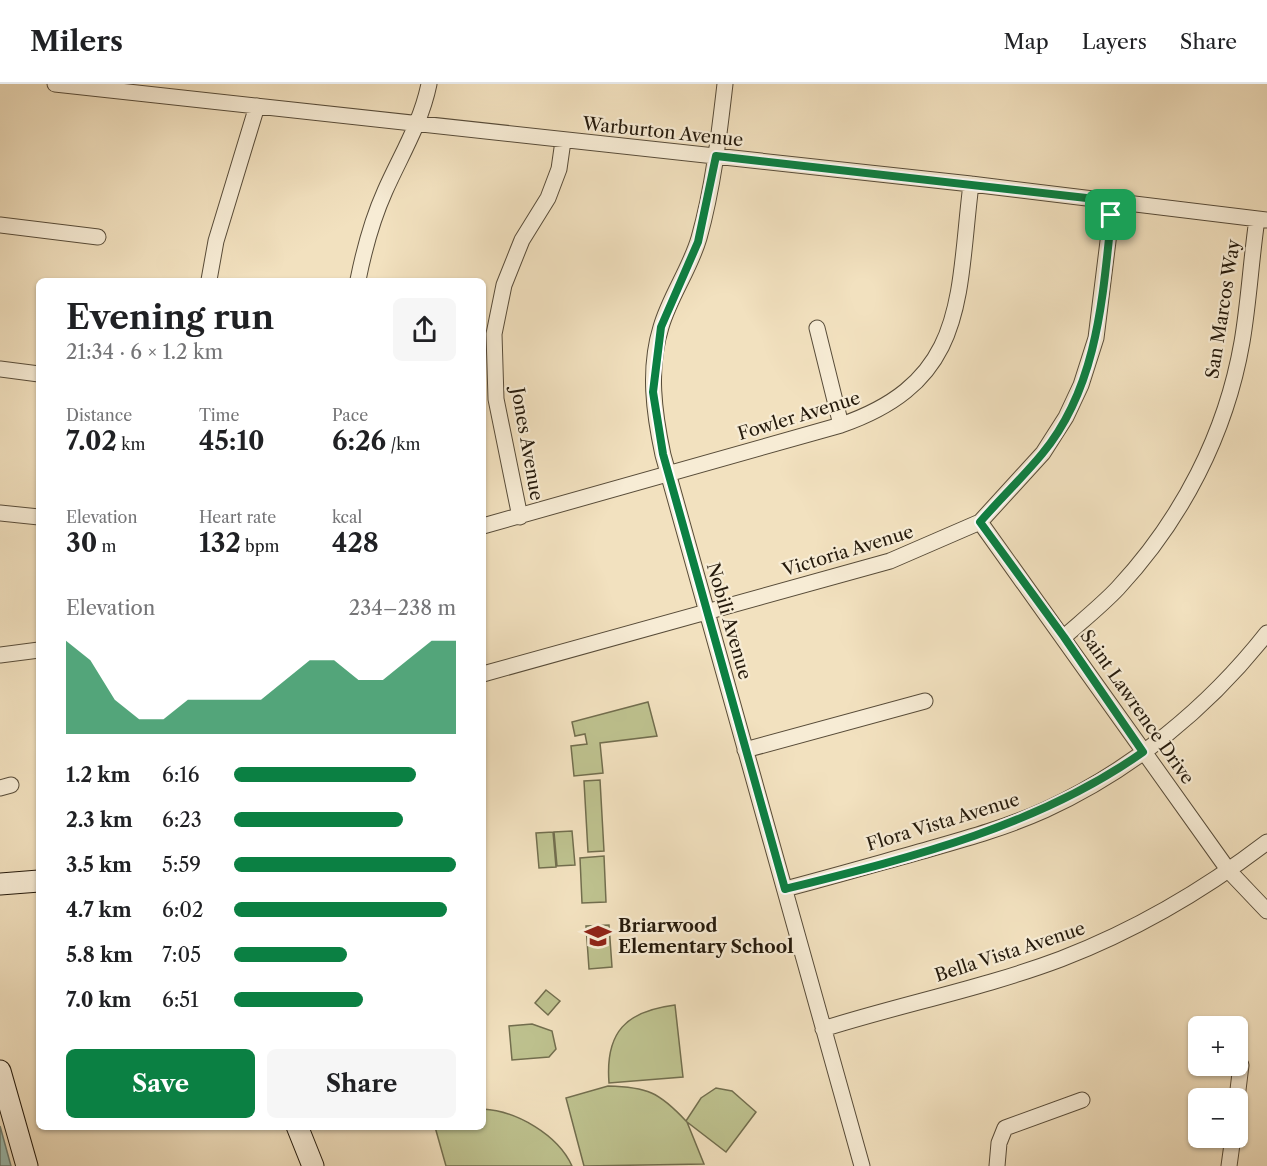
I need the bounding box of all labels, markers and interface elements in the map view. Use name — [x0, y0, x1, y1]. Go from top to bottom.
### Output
text: Milers — [30, 24, 123, 58]
text: Map — [1004, 29, 1049, 54]
text: Layers — [1082, 29, 1147, 54]
text: Share — [1180, 29, 1237, 54]
street label: Warburton Avenue — [581, 113, 744, 151]
pin — [1085, 189, 1136, 240]
icon: arrive — [1094, 198, 1127, 231]
street label: San Marcos Way — [1201, 237, 1245, 380]
text: Evening run — [66, 297, 274, 338]
button: share — [393, 298, 456, 361]
text: 21:34 · 6 × 1.2 km — [66, 340, 223, 364]
street label: Jones Avenue — [506, 383, 548, 502]
street label: Fowler Avenue — [735, 387, 863, 445]
text: Distance — [66, 405, 132, 425]
text: Time — [199, 405, 239, 425]
text: Pace — [332, 405, 368, 425]
text: 7.02 — [66, 425, 117, 457]
text: 45:10 — [199, 425, 265, 457]
text: 6:26 — [332, 425, 386, 457]
text: km — [117, 434, 145, 454]
text: /km — [386, 434, 420, 454]
text: Elevation — [66, 507, 137, 527]
text: Heart rate — [199, 507, 276, 527]
text: kcal — [332, 507, 362, 527]
street label: Victoria Avenue — [779, 521, 916, 582]
text: 30 — [66, 527, 97, 559]
text: 132 — [199, 527, 241, 559]
text: 428 — [332, 527, 379, 559]
text: m — [97, 536, 116, 556]
text: bpm — [241, 536, 279, 556]
street label: Nobili Avenue — [702, 560, 756, 682]
text: Elevation — [66, 596, 155, 620]
text: 234–238 m — [349, 596, 456, 620]
street label: Saint Lawrence Drive — [1075, 625, 1199, 789]
text: 1.2 km — [66, 763, 130, 787]
text: 6:16 — [162, 763, 199, 787]
street label: Flora Vista Avenue — [864, 788, 1022, 856]
text: 2.3 km — [66, 808, 133, 832]
text: 6:23 — [162, 808, 202, 832]
text: 3.5 km — [66, 853, 132, 877]
text: 5:59 — [162, 853, 201, 877]
text: 4.7 km — [66, 898, 132, 922]
text: 6:02 — [162, 898, 204, 922]
place label: Briarwood Elementary School — [618, 915, 794, 958]
street label: Bella Vista Avenue — [932, 917, 1088, 987]
school or university icon: Briarwood Elementary School — [583, 921, 613, 951]
text: 5.8 km — [66, 943, 133, 967]
text: 7:05 — [162, 943, 201, 967]
text: 7.0 km — [66, 988, 132, 1012]
text: 6:51 — [162, 988, 199, 1012]
map controls — [1188, 1016, 1248, 1148]
button: + — [1188, 1016, 1248, 1076]
button: Save — [66, 1049, 255, 1118]
button: Share — [267, 1049, 456, 1118]
button: − — [1188, 1088, 1248, 1148]

